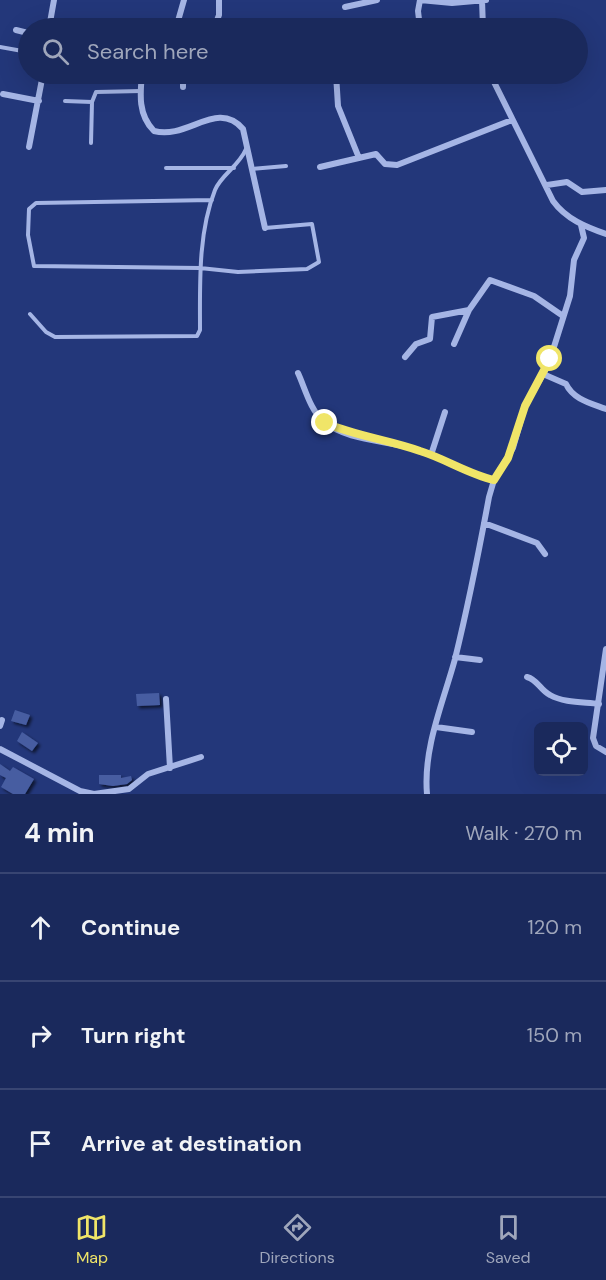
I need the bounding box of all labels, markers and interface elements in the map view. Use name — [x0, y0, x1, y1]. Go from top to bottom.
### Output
search box — [18, 18, 588, 84]
icon: search — [39, 35, 72, 68]
text: Search here — [87, 37, 208, 66]
route start — [536, 345, 562, 371]
route end — [311, 409, 337, 435]
map controls — [534, 722, 588, 776]
button: locate — [534, 722, 588, 776]
text: 4 min — [24, 816, 95, 850]
text: Walk · 270 m — [465, 820, 582, 846]
icon: ahead — [24, 911, 57, 944]
text: Continue — [81, 913, 180, 942]
text: 120 m — [528, 914, 582, 940]
icon: right — [24, 1019, 57, 1052]
text: Turn right — [81, 1021, 186, 1050]
text: 150 m — [527, 1022, 582, 1048]
icon: arrive — [24, 1127, 57, 1160]
text: Arrive at destination — [81, 1129, 302, 1158]
tab: Map — [75, 1211, 108, 1268]
tab: Directions — [259, 1211, 335, 1268]
tab: Saved — [486, 1211, 531, 1268]

